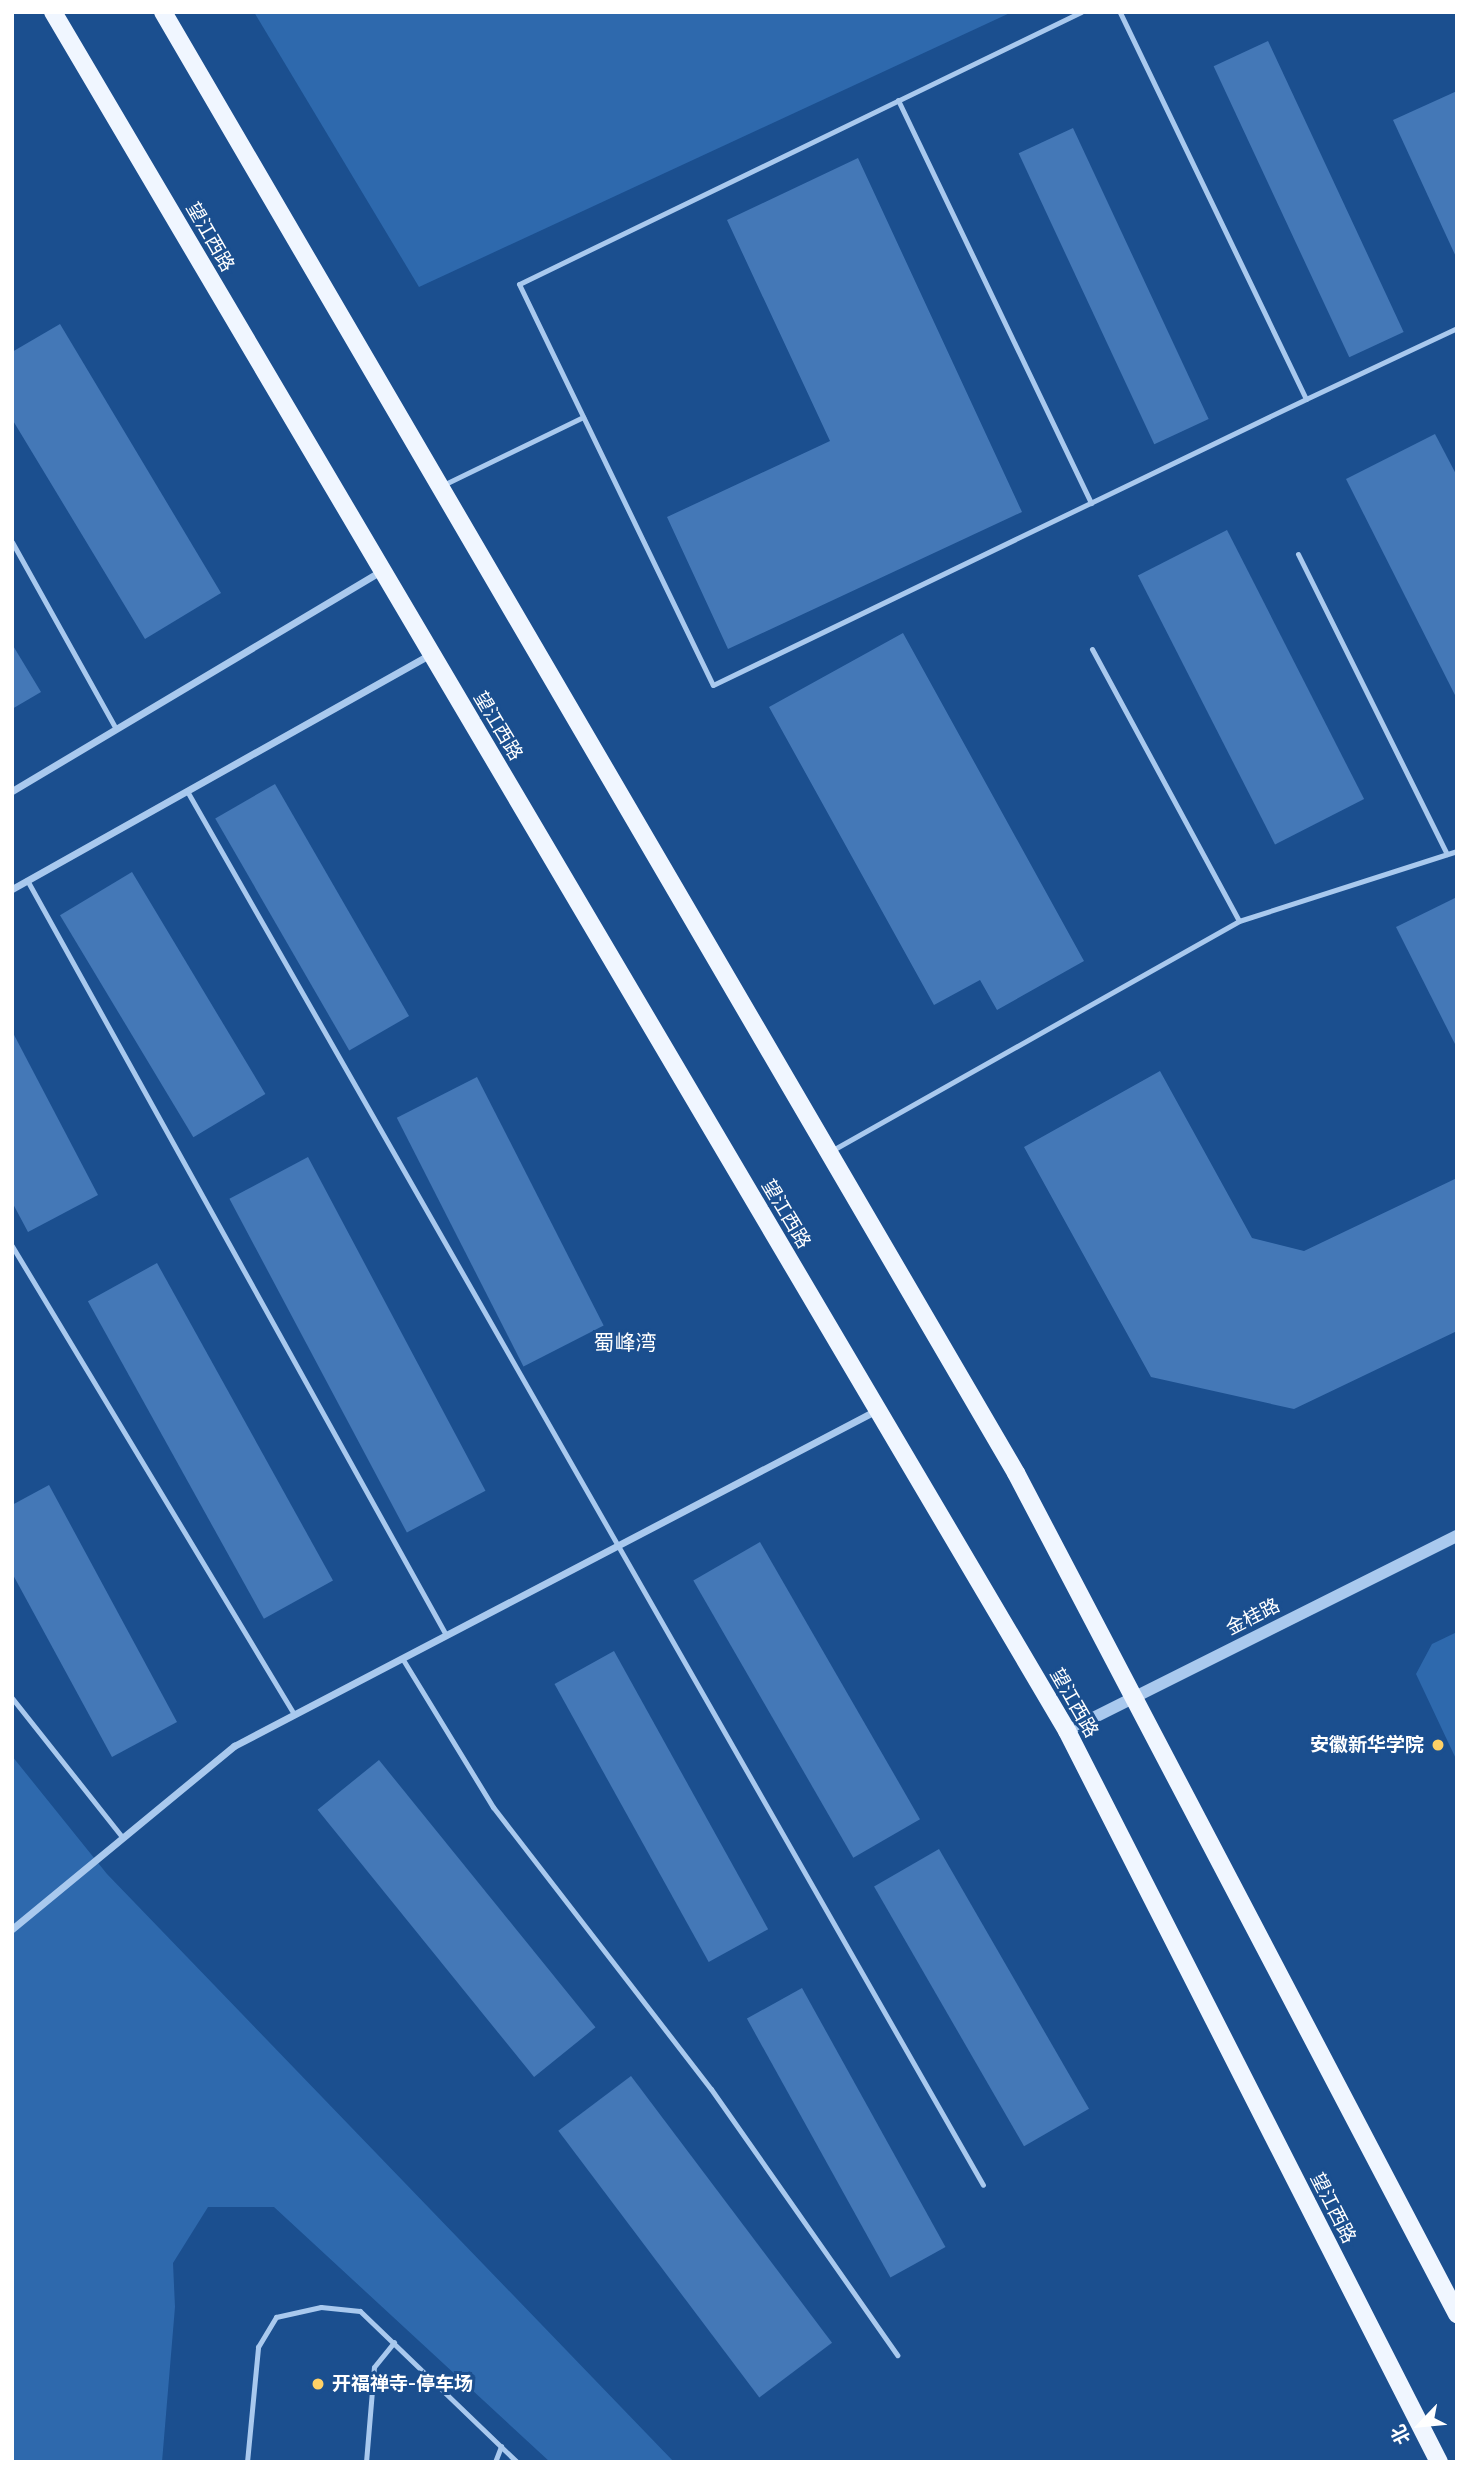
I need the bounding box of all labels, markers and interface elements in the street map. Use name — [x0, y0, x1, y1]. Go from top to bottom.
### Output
street label: 望江西路 — [181, 198, 239, 276]
street label: 望江西路 — [469, 688, 527, 764]
street label: 望江西路 — [757, 1176, 815, 1252]
district label: 蜀峰湾 — [594, 1330, 656, 1356]
street label: 金桂路 — [1222, 1594, 1284, 1640]
street label: 望江西路 — [1045, 1664, 1103, 1742]
place label: 安徽新华学院 — [1310, 1734, 1424, 1756]
marker: 安徽新华学院 — [1430, 1737, 1446, 1753]
street label: 望江西路 — [1306, 2169, 1360, 2247]
place label: 开福禅寺-停车场 — [332, 2373, 473, 2395]
marker: 开福禅寺-停车场 — [310, 2376, 326, 2392]
north arrow — [1385, 2390, 1455, 2460]
text: 北 — [1386, 2421, 1415, 2448]

